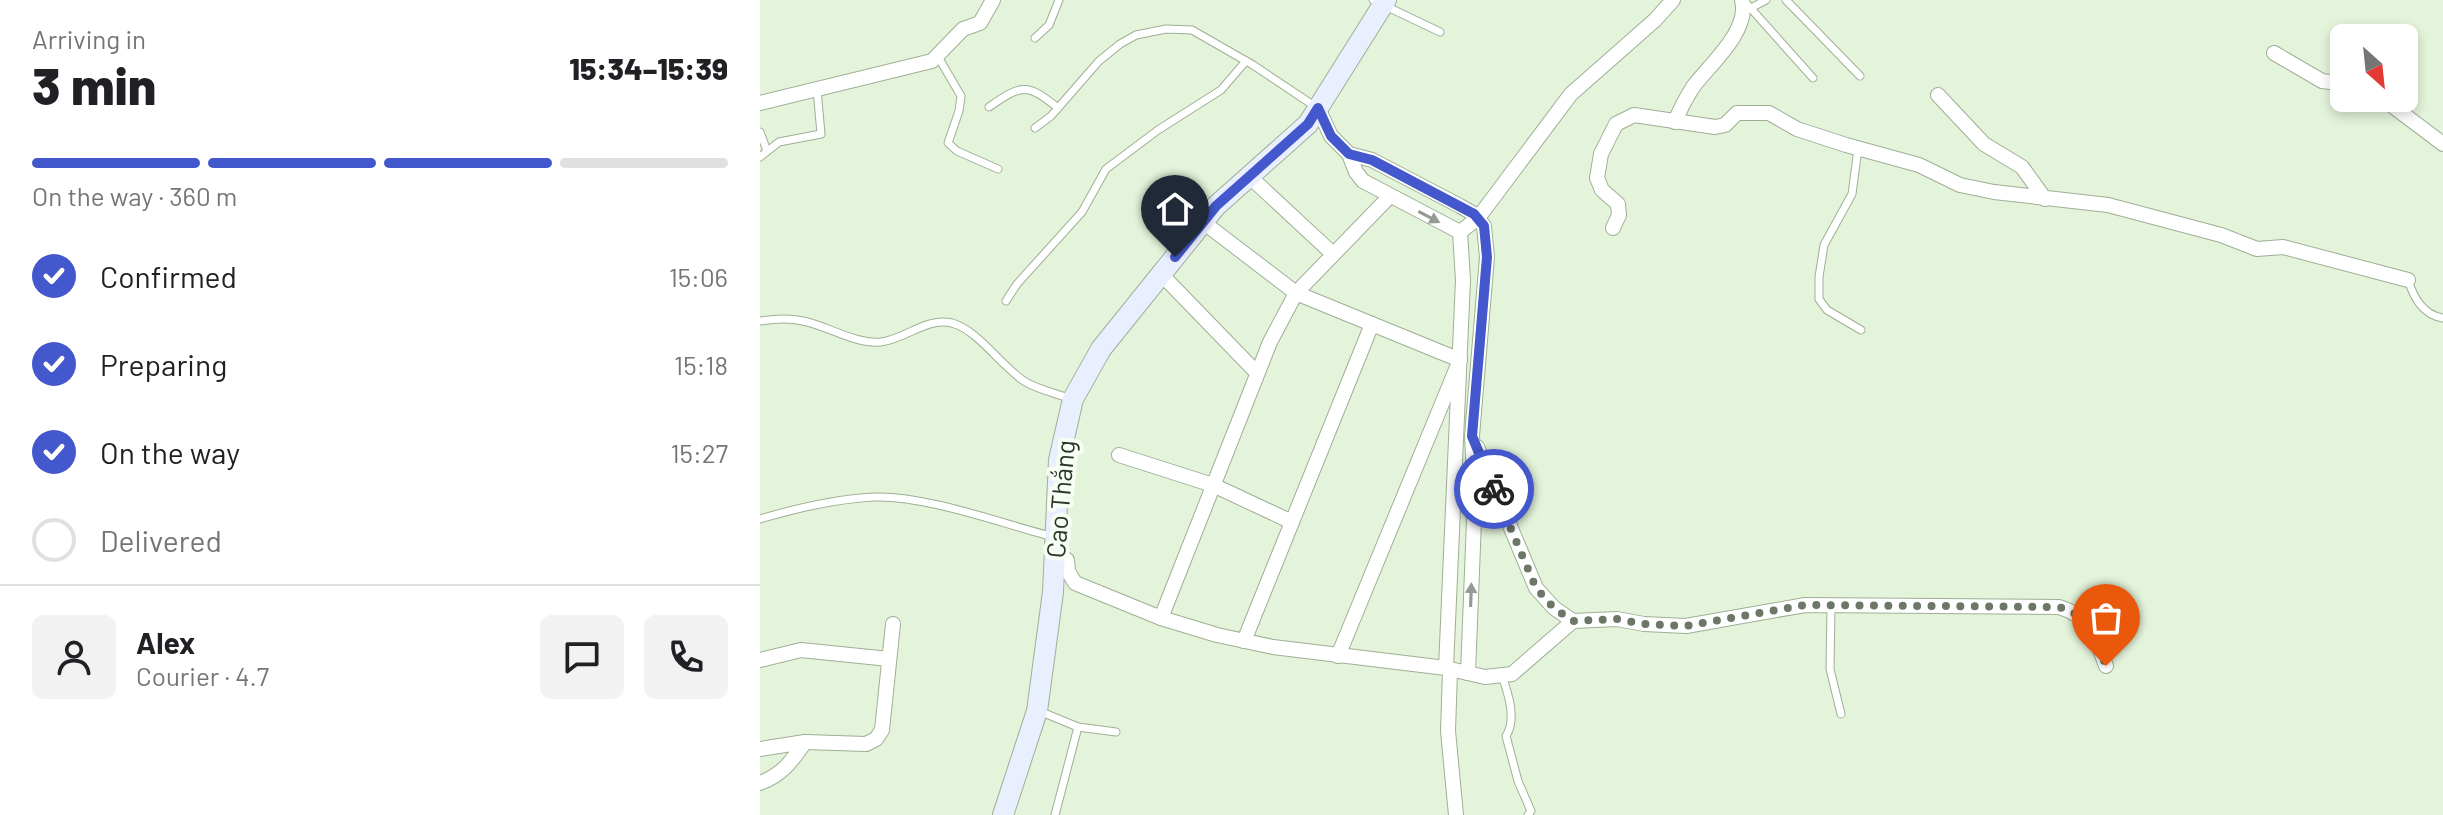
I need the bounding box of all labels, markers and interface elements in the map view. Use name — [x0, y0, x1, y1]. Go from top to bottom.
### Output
text: Arriving in — [32, 23, 146, 54]
north arrow — [2330, 24, 2418, 112]
map controls — [2330, 24, 2418, 112]
text: 15:34–15:39 — [569, 50, 728, 86]
text: 3 min — [32, 53, 156, 115]
pin — [1141, 175, 1209, 257]
text: On the way · 360 m — [32, 180, 237, 211]
icon: home — [1153, 187, 1197, 231]
one-way arrow — [1418, 210, 1440, 224]
icon: check — [32, 254, 76, 298]
text: Confirmed — [100, 258, 237, 294]
text: 15:06 — [669, 261, 728, 292]
icon: check — [32, 342, 76, 386]
text: Preparing — [100, 346, 227, 382]
text: 15:18 — [674, 349, 728, 380]
icon: check — [32, 430, 76, 474]
text: On the way — [100, 434, 240, 470]
text: 15:27 — [670, 437, 728, 468]
street label: Cao Thắng — [1039, 439, 1080, 559]
courier — [1454, 449, 1534, 529]
icon: bike — [1472, 467, 1516, 511]
text: Delivered — [100, 522, 222, 558]
one-way arrow — [1464, 582, 1477, 607]
pin — [2072, 584, 2140, 666]
icon: bag — [2084, 596, 2128, 640]
button: person — [32, 615, 116, 699]
button: chat — [540, 615, 624, 699]
button: phone — [644, 615, 728, 699]
text: Alex — [136, 624, 195, 660]
text: Courier · 4.7 — [136, 660, 269, 691]

